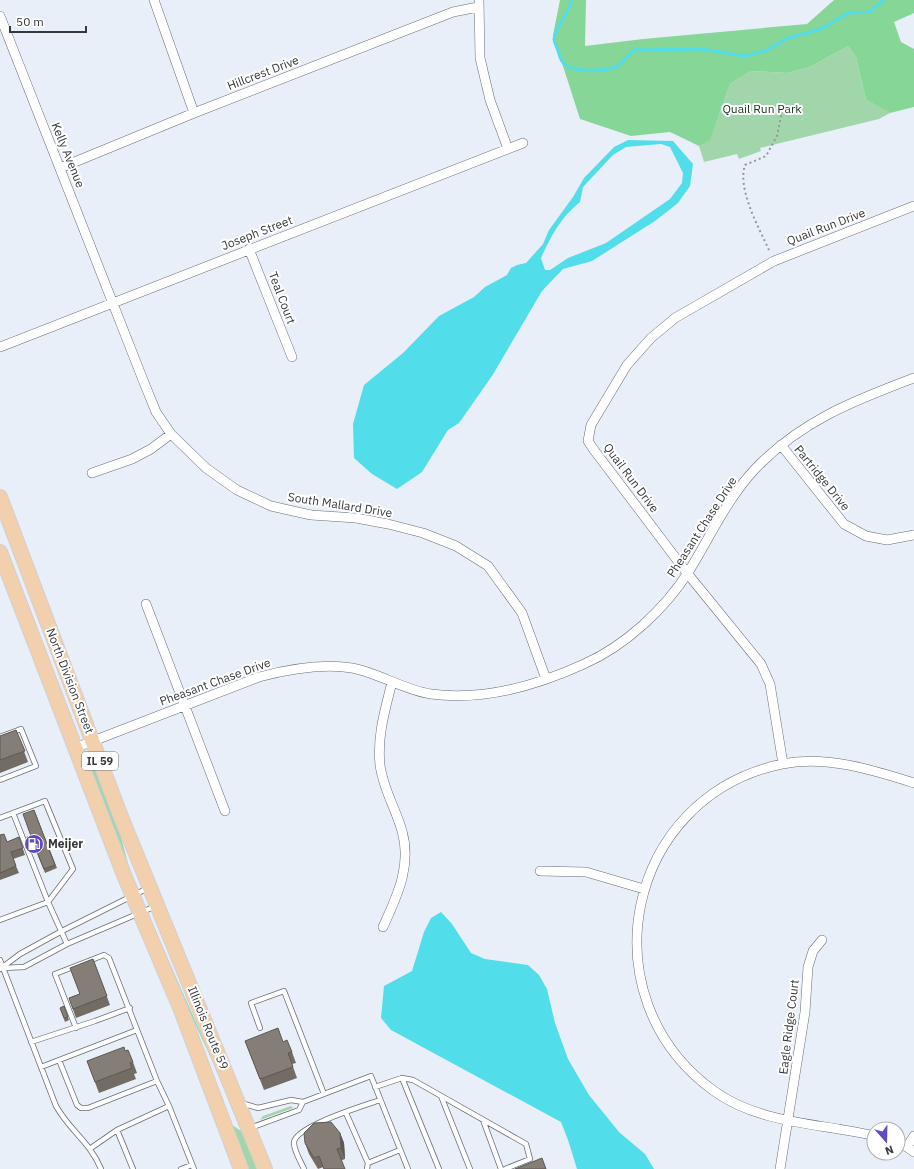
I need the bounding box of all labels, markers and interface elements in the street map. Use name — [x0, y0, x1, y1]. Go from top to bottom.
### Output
scale bar — [10, 8, 86, 34]
text: 50 m — [16, 14, 44, 29]
street label: Hillcrest Drive — [225, 52, 301, 93]
park label: Quail Run Park — [722, 101, 802, 116]
street label: Kelly Avenue — [49, 120, 89, 190]
street label: Quail Run Drive — [784, 205, 868, 248]
street label: Joseph Street — [219, 212, 294, 253]
street label: Teal Court — [266, 270, 299, 326]
street label: Quail Run Drive — [600, 440, 663, 516]
street label: Partridge Drive — [791, 442, 854, 514]
street label: Pheasant Chase Drive — [663, 473, 740, 580]
street label: South Mallard Drive — [287, 489, 394, 520]
street label: North Division Street — [43, 626, 97, 736]
street label: Pheasant Chase Drive — [157, 654, 273, 709]
road number: IL 59 — [82, 752, 118, 770]
fuel station icon: Meijer — [23, 833, 45, 855]
place label: Meijer — [48, 836, 83, 851]
street label: Eagle Ridge Court — [775, 979, 802, 1075]
street label: Illinois Route 59 — [185, 984, 232, 1072]
north arrow — [866, 1121, 906, 1161]
text: N — [883, 1142, 896, 1158]

